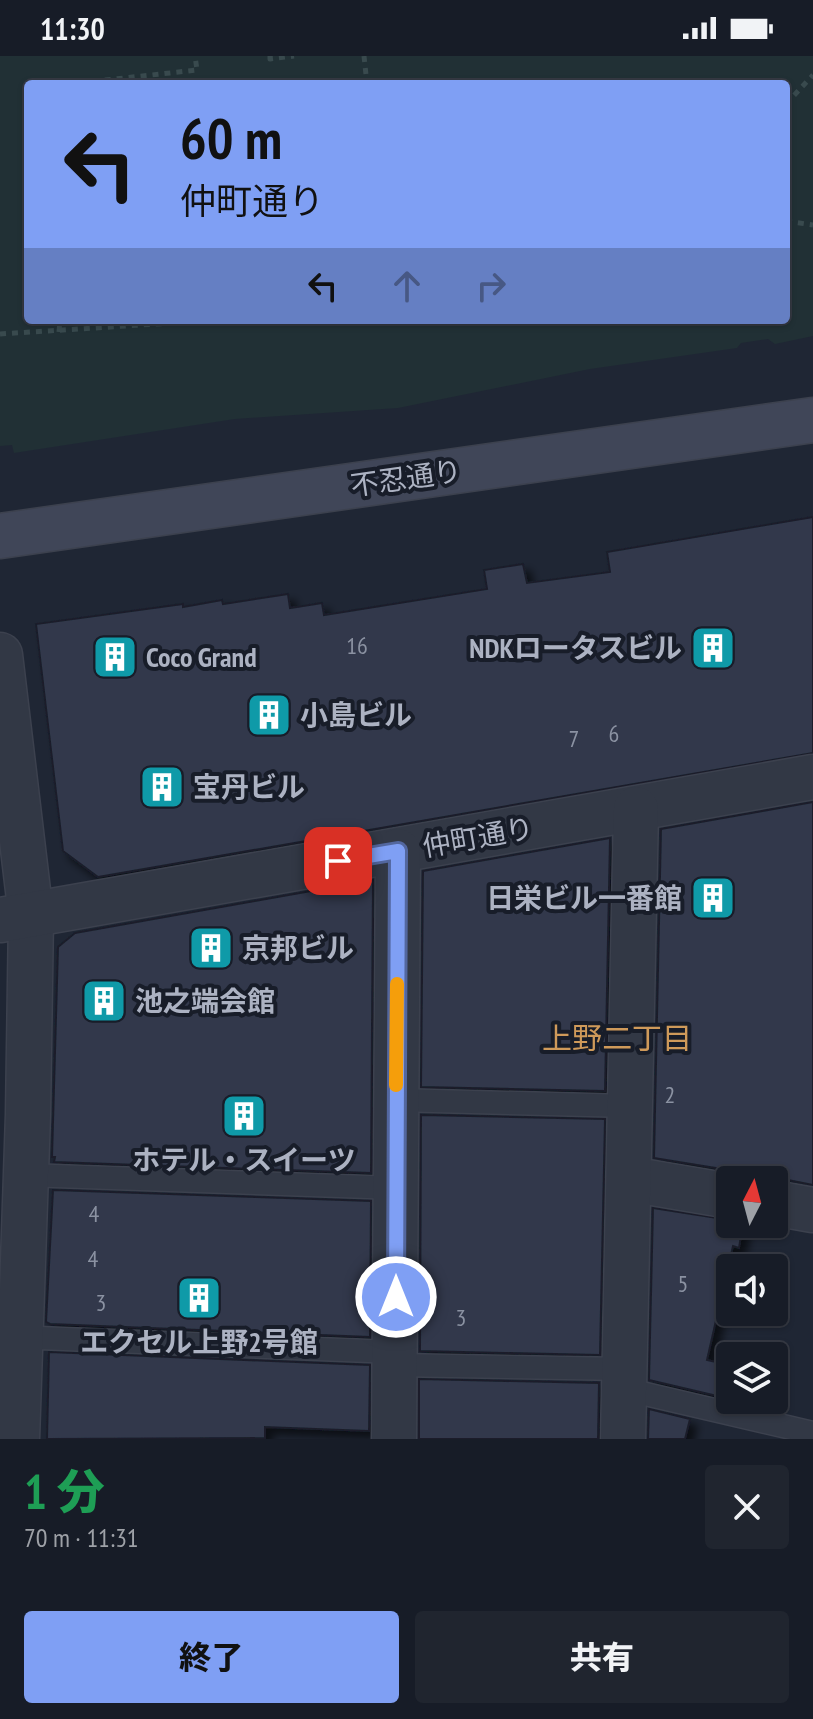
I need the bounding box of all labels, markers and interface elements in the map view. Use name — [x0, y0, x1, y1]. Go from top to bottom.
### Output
text: 11:30 — [40, 9, 105, 48]
text: 60 m — [180, 102, 282, 174]
icon: left — [48, 112, 152, 216]
text: 仲町通り — [180, 177, 324, 224]
icon: left — [301, 264, 345, 308]
icon: ahead — [385, 264, 429, 308]
icon: right — [469, 264, 513, 308]
street label: 不忍通り — [348, 451, 464, 504]
building icon: NDKロータスビル — [689, 624, 737, 672]
place label: NDKロータスビル — [469, 629, 682, 666]
house number: 16 — [346, 630, 368, 661]
building icon: Coco Grand — [91, 633, 139, 681]
place label: Coco Grand — [146, 638, 257, 675]
building icon: 小島ビル — [245, 691, 293, 739]
place label: 小島ビル — [300, 696, 412, 733]
house number: 6 — [609, 718, 619, 749]
house number: 7 — [569, 723, 579, 754]
building icon: 宝丹ビル — [138, 763, 186, 811]
place label: 宝丹ビル — [193, 768, 305, 805]
street label: 仲町通り — [420, 809, 536, 864]
pin — [304, 827, 372, 895]
icon: arrive — [316, 839, 360, 883]
building icon: 日栄ビル一番館 — [689, 874, 737, 922]
place label: 日栄ビル一番館 — [486, 879, 682, 916]
building icon: 京邦ビル — [187, 924, 235, 972]
place label: 京邦ビル — [242, 929, 354, 966]
building icon: 池之端会館 — [80, 977, 128, 1025]
place label: 池之端会館 — [135, 982, 275, 1019]
district label: 上野二丁目 — [542, 1018, 692, 1057]
house number: 2 — [665, 1079, 675, 1110]
building icon: ホテル・スイーツ — [220, 1092, 268, 1140]
place label: ホテル・スイーツ — [132, 1141, 356, 1178]
north arrow — [716, 1166, 788, 1238]
map controls — [716, 1166, 788, 1414]
house number: 4 — [89, 1198, 100, 1229]
house number: 4 — [88, 1243, 99, 1274]
button: sound — [716, 1254, 788, 1326]
position arrow — [354, 1255, 438, 1339]
house number: 5 — [678, 1268, 688, 1299]
building icon: エクセル上野2号館 — [175, 1274, 223, 1322]
house number: 3 — [96, 1287, 106, 1318]
house number: 3 — [456, 1302, 466, 1333]
place label: エクセル上野2号館 — [80, 1323, 318, 1360]
button: layers — [716, 1342, 788, 1414]
text: 1 分 — [24, 1460, 105, 1522]
button: close — [705, 1465, 789, 1549]
text: 70 m · 11:31 — [24, 1521, 139, 1554]
button: 終了 — [24, 1611, 399, 1703]
button: 共有 — [415, 1611, 789, 1703]

